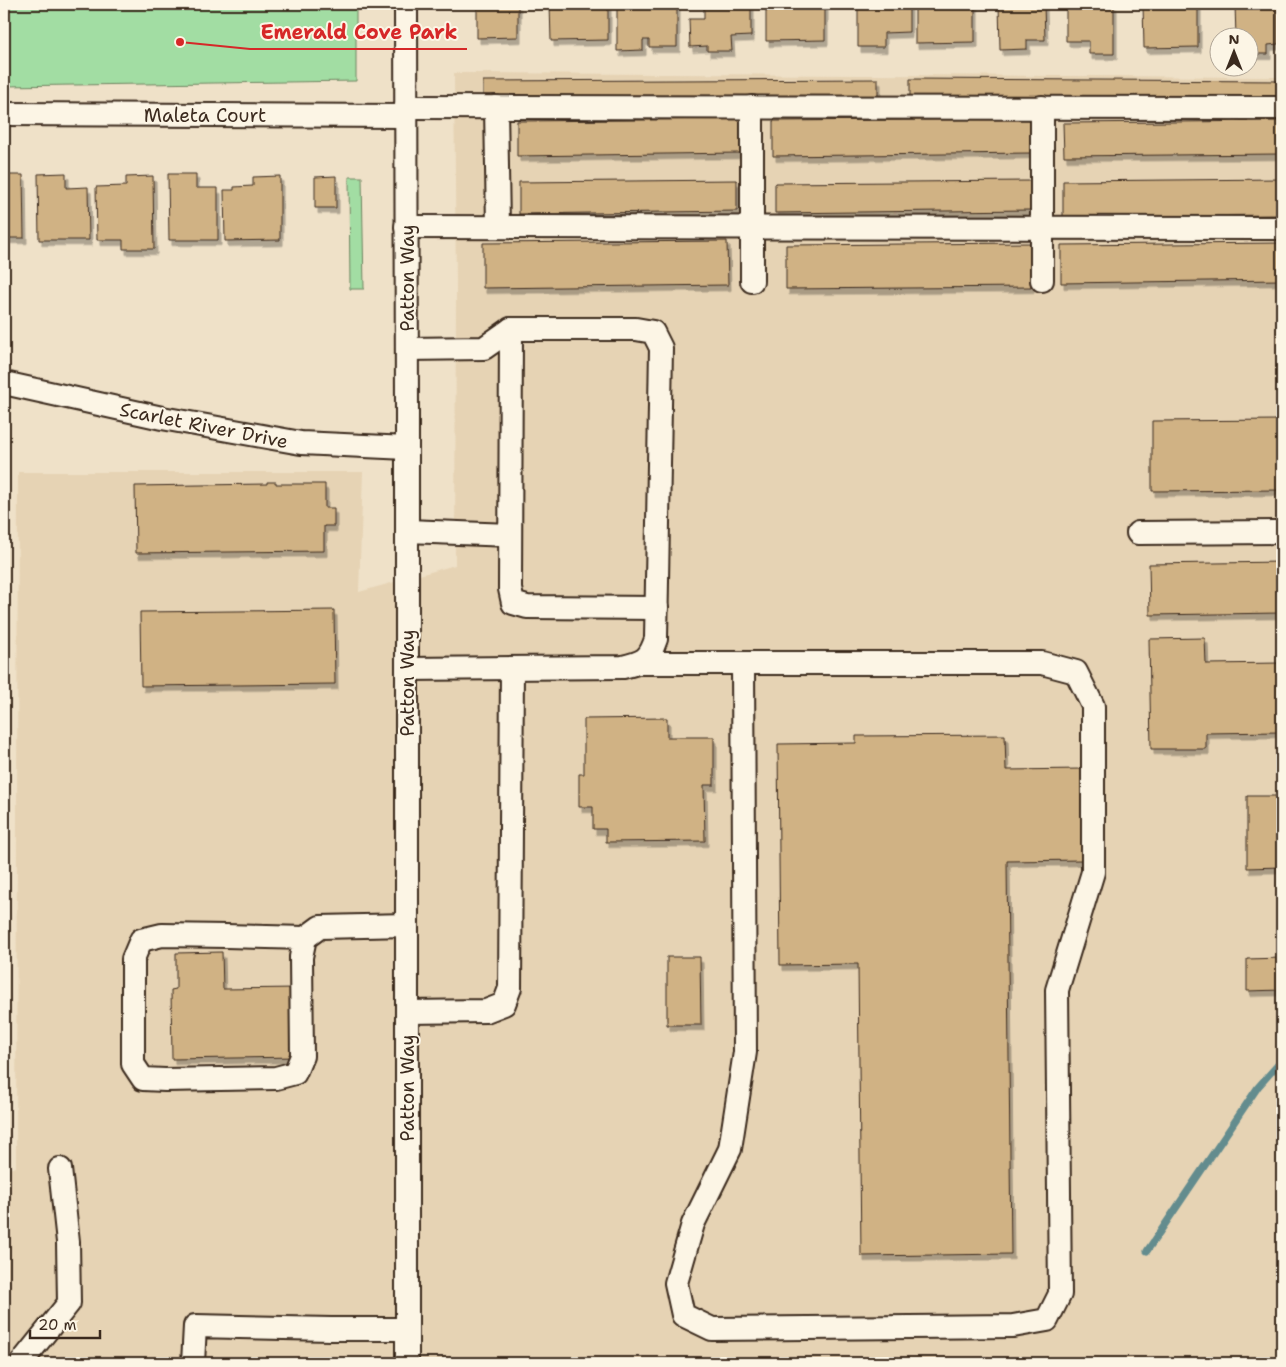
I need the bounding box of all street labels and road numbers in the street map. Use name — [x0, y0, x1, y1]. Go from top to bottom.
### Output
street label: Maleta Court — [144, 103, 266, 128]
street label: Patton Way — [395, 225, 420, 331]
street label: Scarlet River Drive — [118, 397, 290, 454]
street label: Patton Way — [395, 630, 420, 736]
street label: Patton Way — [395, 1035, 420, 1141]

